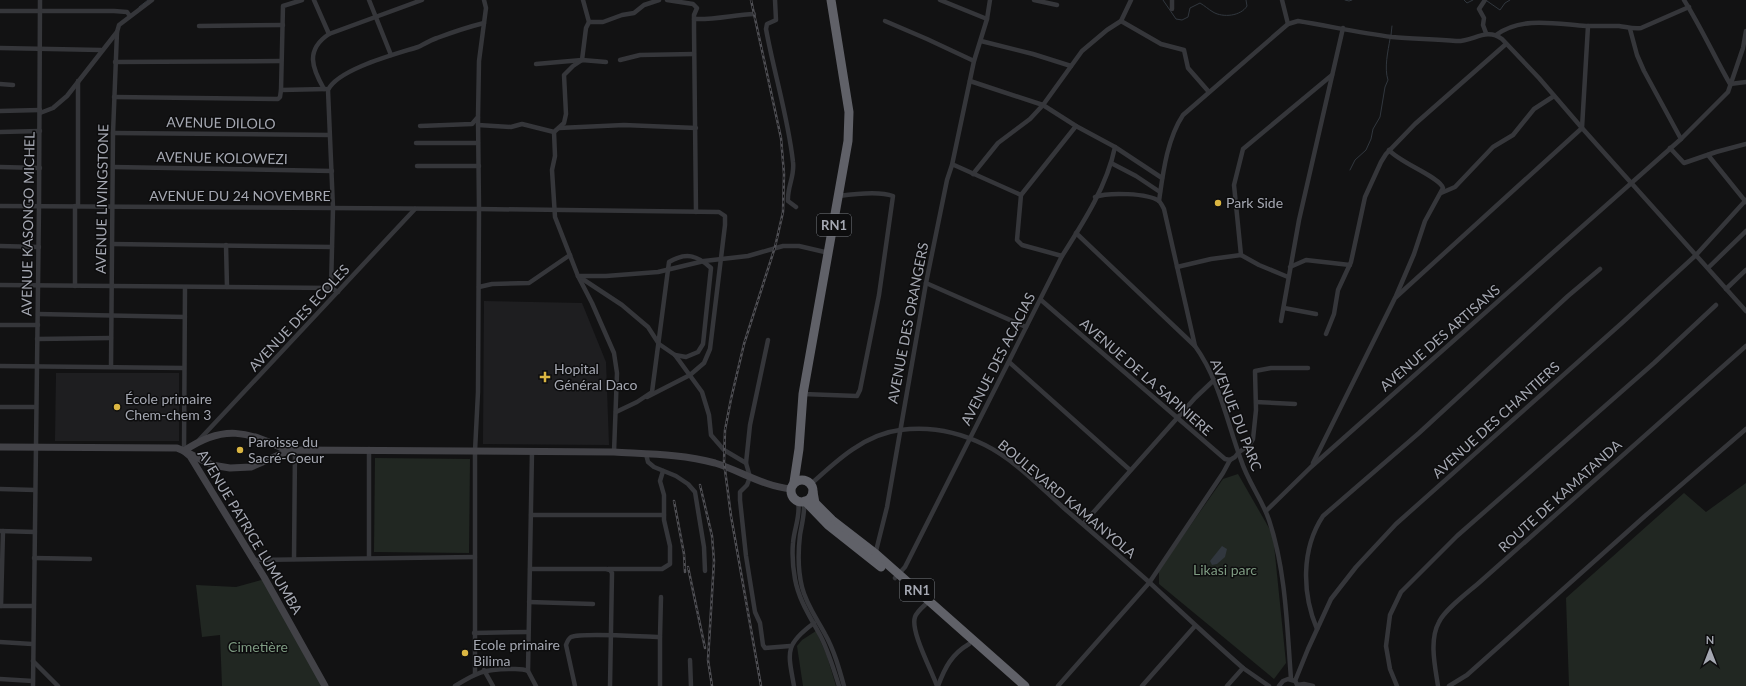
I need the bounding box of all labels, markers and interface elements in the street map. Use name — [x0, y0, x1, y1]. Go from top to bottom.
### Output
street label: AVENUE DILOLO — [166, 113, 276, 132]
street label: AVENUE LIVINGSTONE — [92, 124, 111, 274]
street label: AVENUE KASONGO MICHEL — [17, 132, 38, 316]
street label: AVENUE KOLOWEZI — [156, 148, 288, 167]
street label: AVENUE DU 24 NOVEMBRE — [149, 187, 331, 204]
place label: Park Side — [1226, 194, 1283, 211]
marker: Park Side — [1213, 198, 1223, 208]
road number: RN1 — [817, 214, 851, 236]
street label: AVENUE DES ORANGERS — [884, 241, 931, 405]
street label: AVENUE DES ECOLES — [245, 261, 353, 375]
street label: AVENUE DES ARTISANS — [1376, 281, 1503, 394]
street label: AVENUE DES ACACIAS — [957, 290, 1038, 428]
street label: AVENUE DE LA SAPINIERE — [1077, 315, 1216, 439]
street label: AVENUE DU PARC — [1207, 356, 1266, 474]
street label: AVENUE DES CHANTIERS — [1428, 358, 1563, 481]
place label: Hopital Général Daco — [554, 360, 638, 393]
marker: Hopital Général Daco — [539, 371, 551, 383]
place label: École primaire Chem-chem 3 — [125, 390, 212, 423]
marker: École primaire Chem-chem 3 — [112, 402, 122, 412]
place label: Paroisse du Sacré-Coeur — [248, 433, 324, 466]
street label: ROUTE DE KAMATANDA — [1495, 435, 1625, 555]
street label: BOULEVARD KAMANYOLA — [995, 436, 1140, 562]
marker: Paroisse du Sacré-Coeur — [235, 445, 245, 455]
street label: AVENUE PATRICE LUMUMBA — [194, 446, 307, 618]
park label: Likasi parc — [1193, 561, 1257, 578]
road number: RN1 — [900, 579, 934, 601]
north arrow — [1690, 630, 1730, 670]
text: N — [1706, 633, 1714, 646]
place label: Ecole primaire Bilima — [473, 636, 560, 669]
park label: Cimetière — [228, 638, 288, 655]
marker: Ecole primaire Bilima — [460, 648, 470, 658]

